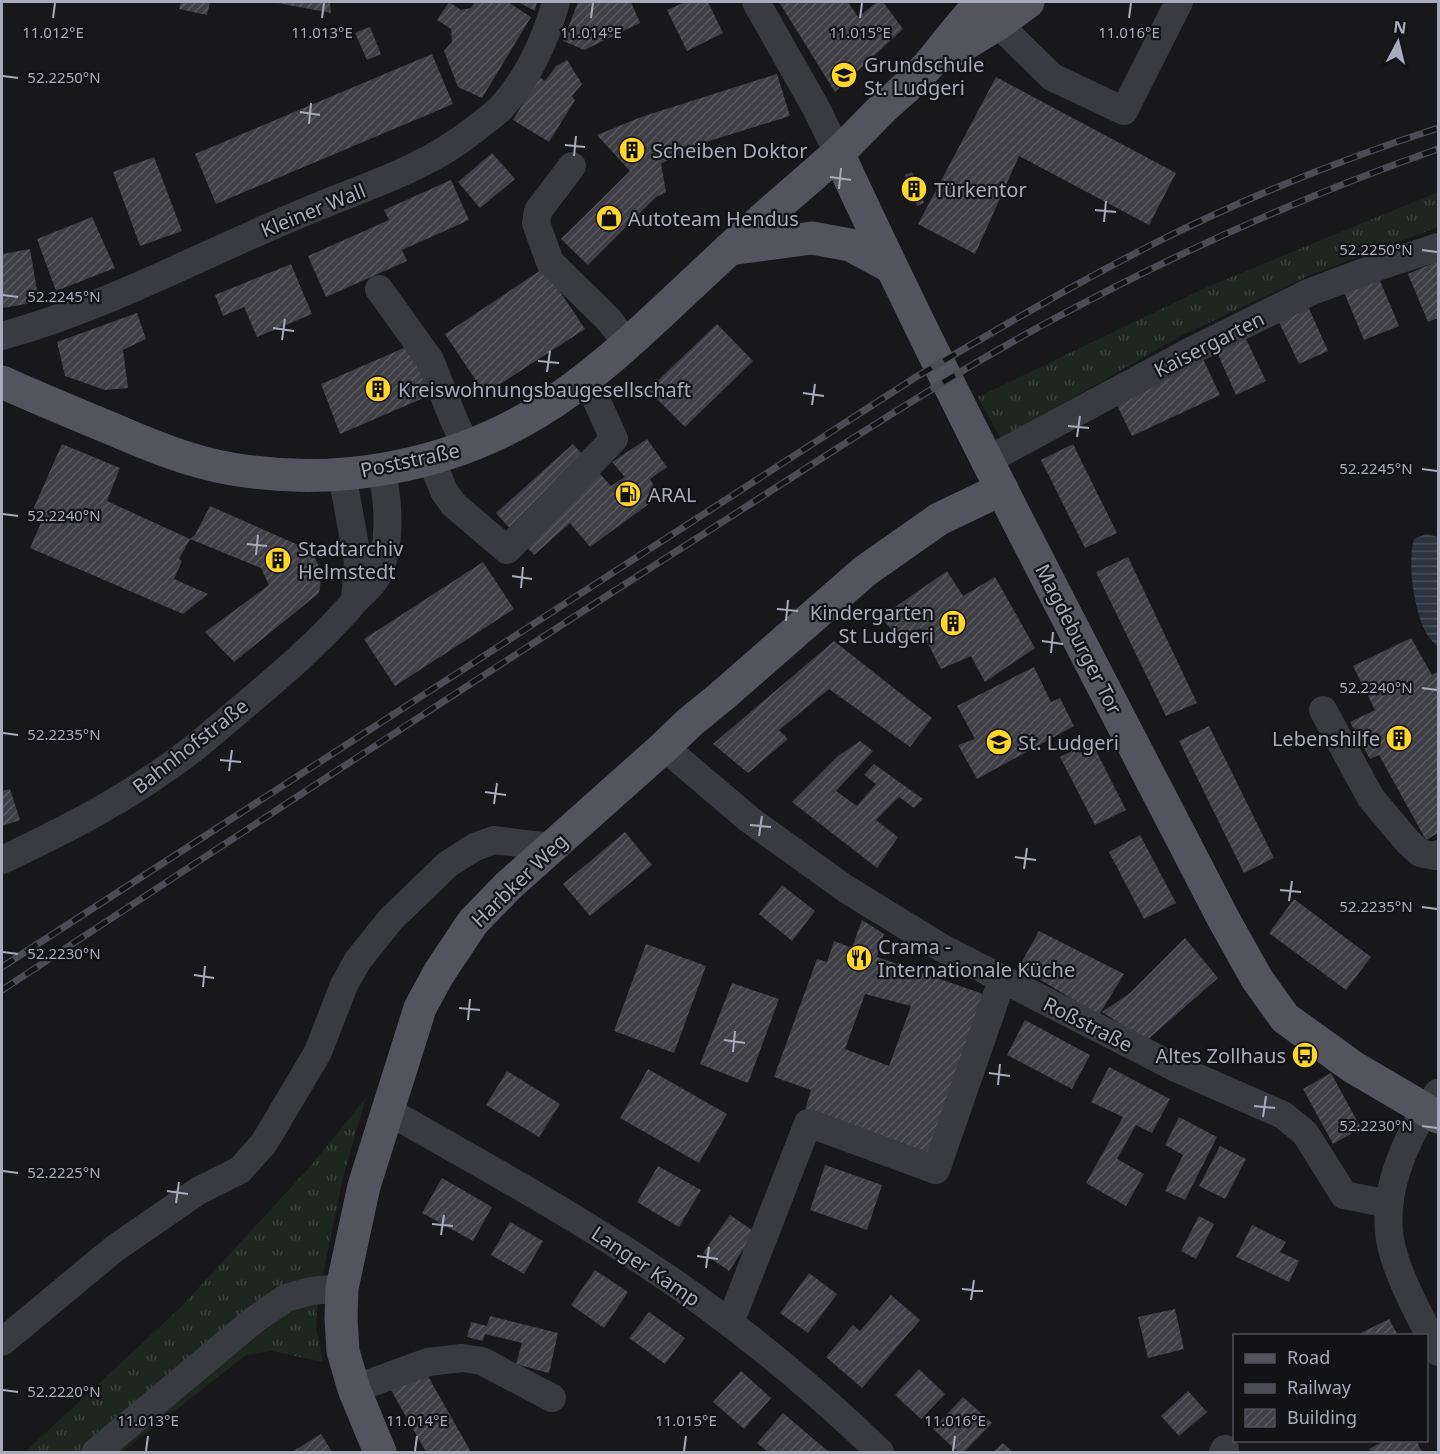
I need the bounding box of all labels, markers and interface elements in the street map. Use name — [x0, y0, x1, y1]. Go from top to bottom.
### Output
north arrow — [1368, 12, 1428, 72]
text: N — [1392, 15, 1408, 39]
text: 11.012°E — [22, 22, 84, 42]
text: 11.013°E — [291, 22, 353, 42]
text: 11.014°E — [560, 22, 622, 42]
text: 11.015°E — [829, 22, 891, 42]
text: 11.016°E — [1098, 22, 1160, 42]
place label: Grundschule St. Ludgeri — [864, 51, 984, 101]
school or university icon: Grundschule St. Ludgeri — [829, 60, 859, 90]
text: 52.2250°N — [27, 67, 101, 87]
building icon: Scheiben Doktor — [617, 135, 647, 165]
place label: Scheiben Doktor — [652, 137, 807, 164]
building icon: Türkentor — [899, 174, 929, 204]
place label: Türkentor — [934, 176, 1027, 203]
street label: Kleiner Wall — [257, 177, 369, 243]
shop icon: Autoteam Hendus — [594, 203, 624, 233]
place label: Autoteam Hendus — [628, 205, 799, 232]
text: 52.2250°N — [1339, 239, 1413, 259]
text: 52.2245°N — [27, 286, 101, 306]
street label: Kaisergarten — [1149, 305, 1269, 383]
building icon: Kreiswohnungsbaugesellschaft — [363, 374, 393, 404]
place label: Kreiswohnungsbaugesellschaft — [398, 376, 691, 403]
street label: Poststraße — [358, 436, 462, 484]
text: 52.2245°N — [1339, 458, 1413, 478]
fuel station icon: ARAL — [613, 479, 643, 509]
place label: ARAL — [648, 481, 696, 508]
text: 52.2240°N — [27, 505, 101, 525]
place label: Stadtarchiv Helmstedt — [298, 535, 404, 585]
building icon: Stadtarchiv Helmstedt — [263, 545, 293, 575]
street label: Magdeburger Tor — [1029, 559, 1129, 719]
place label: Kindergarten St Ludgeri — [810, 599, 934, 649]
building icon: Kindergarten St Ludgeri — [938, 608, 968, 638]
text: 52.2240°N — [1339, 677, 1413, 697]
street label: Bahnhofstraße — [127, 692, 253, 800]
building icon: Lebenshilfe — [1384, 723, 1414, 753]
text: 52.2235°N — [27, 724, 101, 744]
place label: Lebenshilfe — [1272, 725, 1380, 752]
school or university icon: St. Ludgeri — [984, 727, 1014, 757]
place label: St. Ludgeri — [1018, 729, 1119, 756]
street label: Harbker Weg — [465, 827, 573, 933]
text: 52.2235°N — [1339, 896, 1413, 916]
place label: Crama - Internationale Küche — [878, 933, 1075, 983]
text: 52.2230°N — [27, 943, 101, 963]
restaurant icon: Crama - Internationale Küche — [844, 943, 874, 973]
street label: Roßstraße — [1039, 990, 1137, 1058]
bus stop icon: Altes Zollhaus — [1290, 1040, 1320, 1070]
place label: Altes Zollhaus — [1155, 1042, 1286, 1069]
text: 52.2230°N — [1339, 1115, 1413, 1135]
text: 52.2225°N — [27, 1162, 101, 1182]
street label: Langer Kamp — [586, 1220, 706, 1312]
legend — [1233, 1334, 1428, 1442]
text: Road — [1287, 1345, 1330, 1369]
text: Railway — [1287, 1375, 1352, 1399]
text: 52.2220°N — [27, 1381, 101, 1401]
text: Building — [1287, 1405, 1357, 1429]
text: 11.013°E — [117, 1410, 179, 1430]
text: 11.014°E — [386, 1410, 448, 1430]
text: 11.015°E — [655, 1410, 717, 1430]
text: 11.016°E — [924, 1410, 986, 1430]

